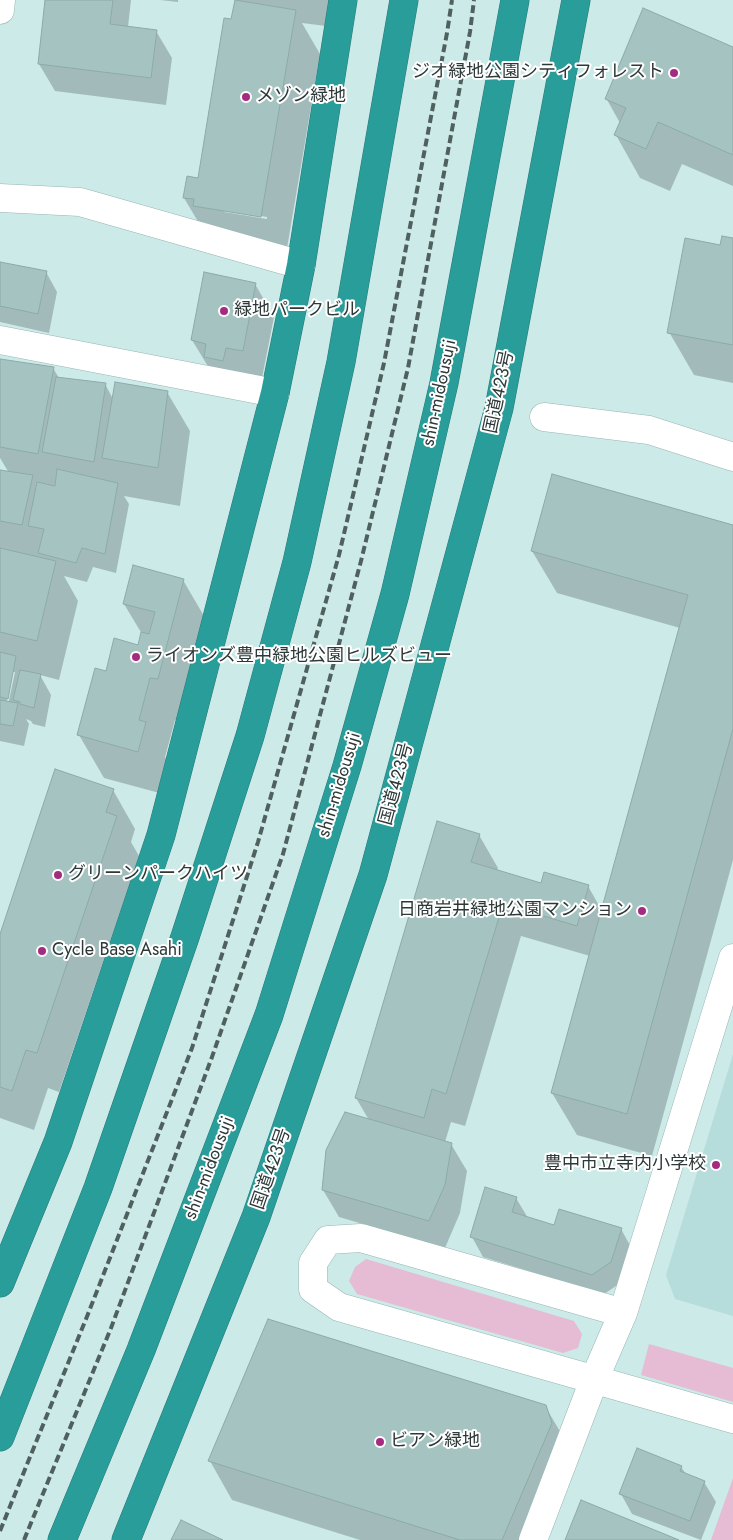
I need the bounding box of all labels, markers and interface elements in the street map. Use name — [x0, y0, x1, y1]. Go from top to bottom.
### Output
place label: ジオ緑地公園シティフォレスト — [412, 62, 664, 84]
marker: ジオ緑地公園シティフォレスト — [668, 67, 680, 79]
place label: メゾン緑地 — [256, 86, 346, 108]
marker: メゾン緑地 — [240, 91, 252, 103]
place label: 緑地パークビル — [234, 300, 360, 322]
marker: 緑地パークビル — [218, 305, 230, 317]
street label: shin-midousuji — [418, 338, 462, 448]
street label: 国道423号 — [481, 348, 519, 436]
place label: ライオンズ豊中緑地公園ヒルズビュー — [146, 646, 452, 668]
marker: ライオンズ豊中緑地公園ヒルズビュー — [130, 651, 142, 663]
street label: shin-midousuji — [314, 730, 366, 840]
street label: 国道423号 — [376, 740, 418, 828]
place label: グリーンパークハイツ — [68, 864, 248, 886]
marker: グリーンパークハイツ — [52, 869, 64, 881]
place label: 日商岩井緑地公園マンション — [398, 900, 632, 922]
marker: 日商岩井緑地公園マンション — [636, 905, 648, 917]
place label: Cycle Base Asahi — [52, 940, 182, 962]
marker: Cycle Base Asahi — [36, 945, 48, 957]
street label: shin-midousuji — [180, 1113, 240, 1223]
street label: 国道423号 — [248, 1126, 296, 1212]
place label: 豊中市立寺内小学校 — [544, 1154, 706, 1176]
marker: 豊中市立寺内小学校 — [710, 1159, 722, 1171]
place label: ビアン緑地 — [390, 1431, 480, 1453]
marker: ビアン緑地 — [374, 1436, 386, 1448]

